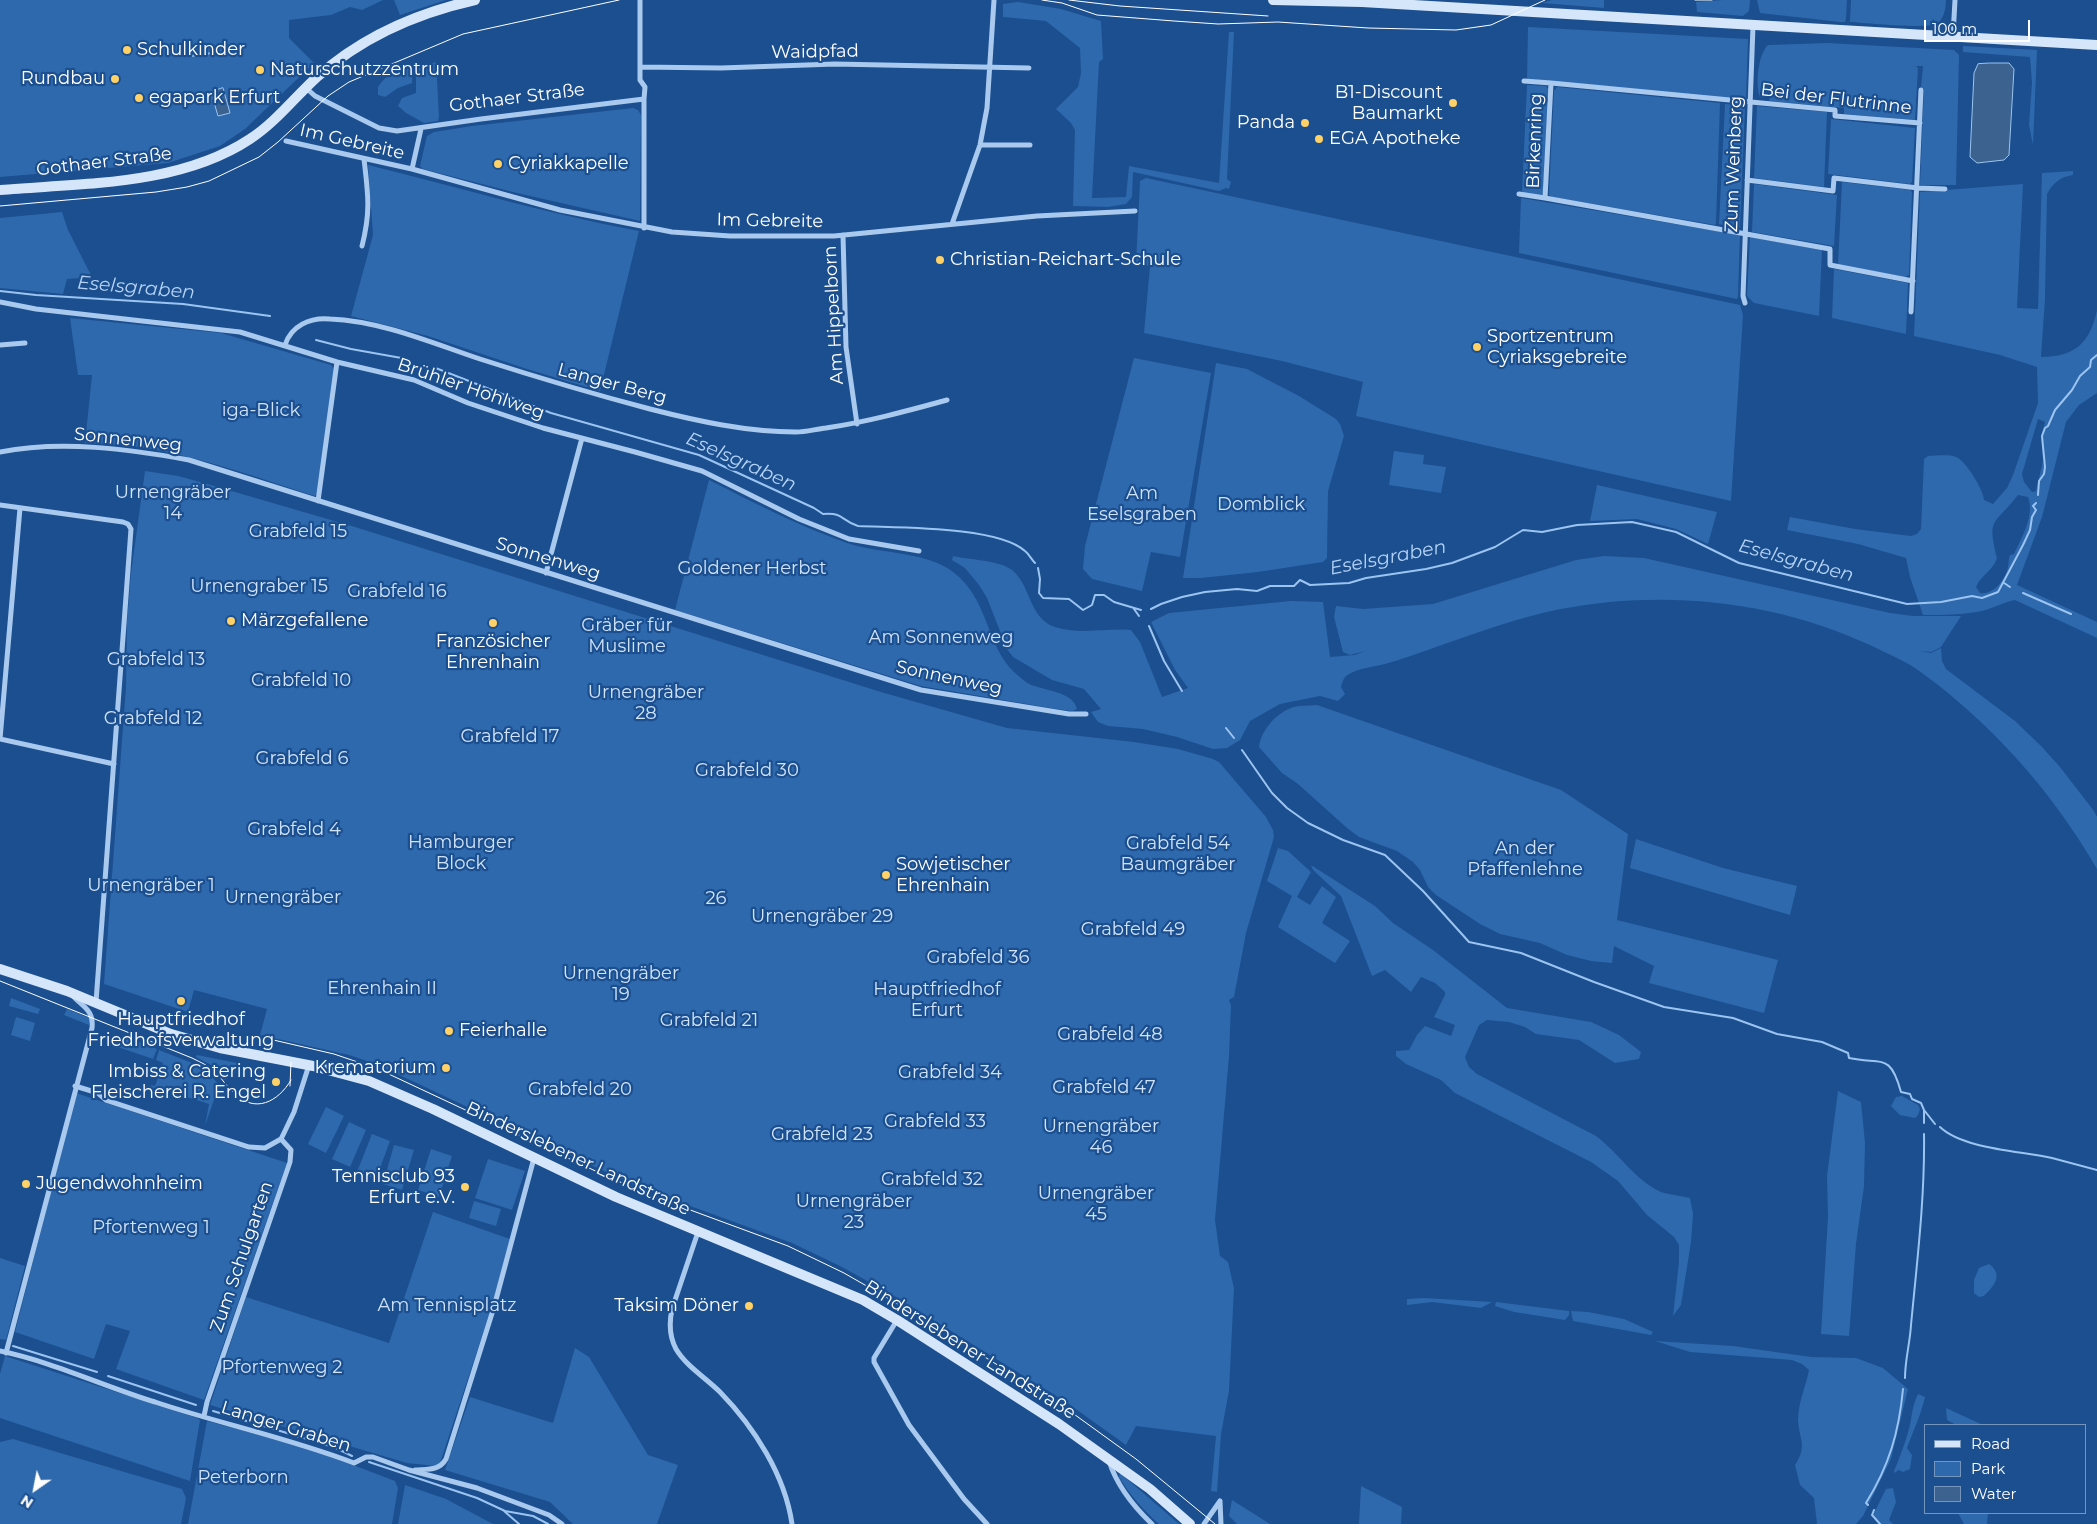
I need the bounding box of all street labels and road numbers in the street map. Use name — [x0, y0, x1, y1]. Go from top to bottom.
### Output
street label: Waidpfad — [771, 40, 859, 64]
street label: Gothaer Straße — [448, 79, 586, 117]
street label: Bei der Flutrinne — [1759, 79, 1913, 119]
street label: Birkenring — [1523, 93, 1547, 189]
street label: Zum Weinberg — [1721, 95, 1747, 233]
street label: Im Gebreite — [298, 119, 406, 165]
street label: Gothaer Straße — [35, 143, 173, 181]
street label: Im Gebreite — [717, 209, 823, 233]
street label: Am Hippelborn — [820, 245, 848, 385]
street label: Brühler Hohlweg — [394, 354, 548, 424]
street label: Langer Berg — [555, 359, 669, 409]
street label: Sonnenweg — [73, 424, 183, 456]
street label: Sonnenweg — [493, 533, 603, 585]
street label: Sonnenweg — [894, 656, 1004, 700]
street label: Binderslebener Landstraße — [462, 1097, 694, 1221]
street label: Zum Schulgarten — [206, 1179, 278, 1335]
street label: Binderslebener Landstraße — [860, 1276, 1080, 1424]
street label: Langer Graben — [218, 1397, 354, 1457]

